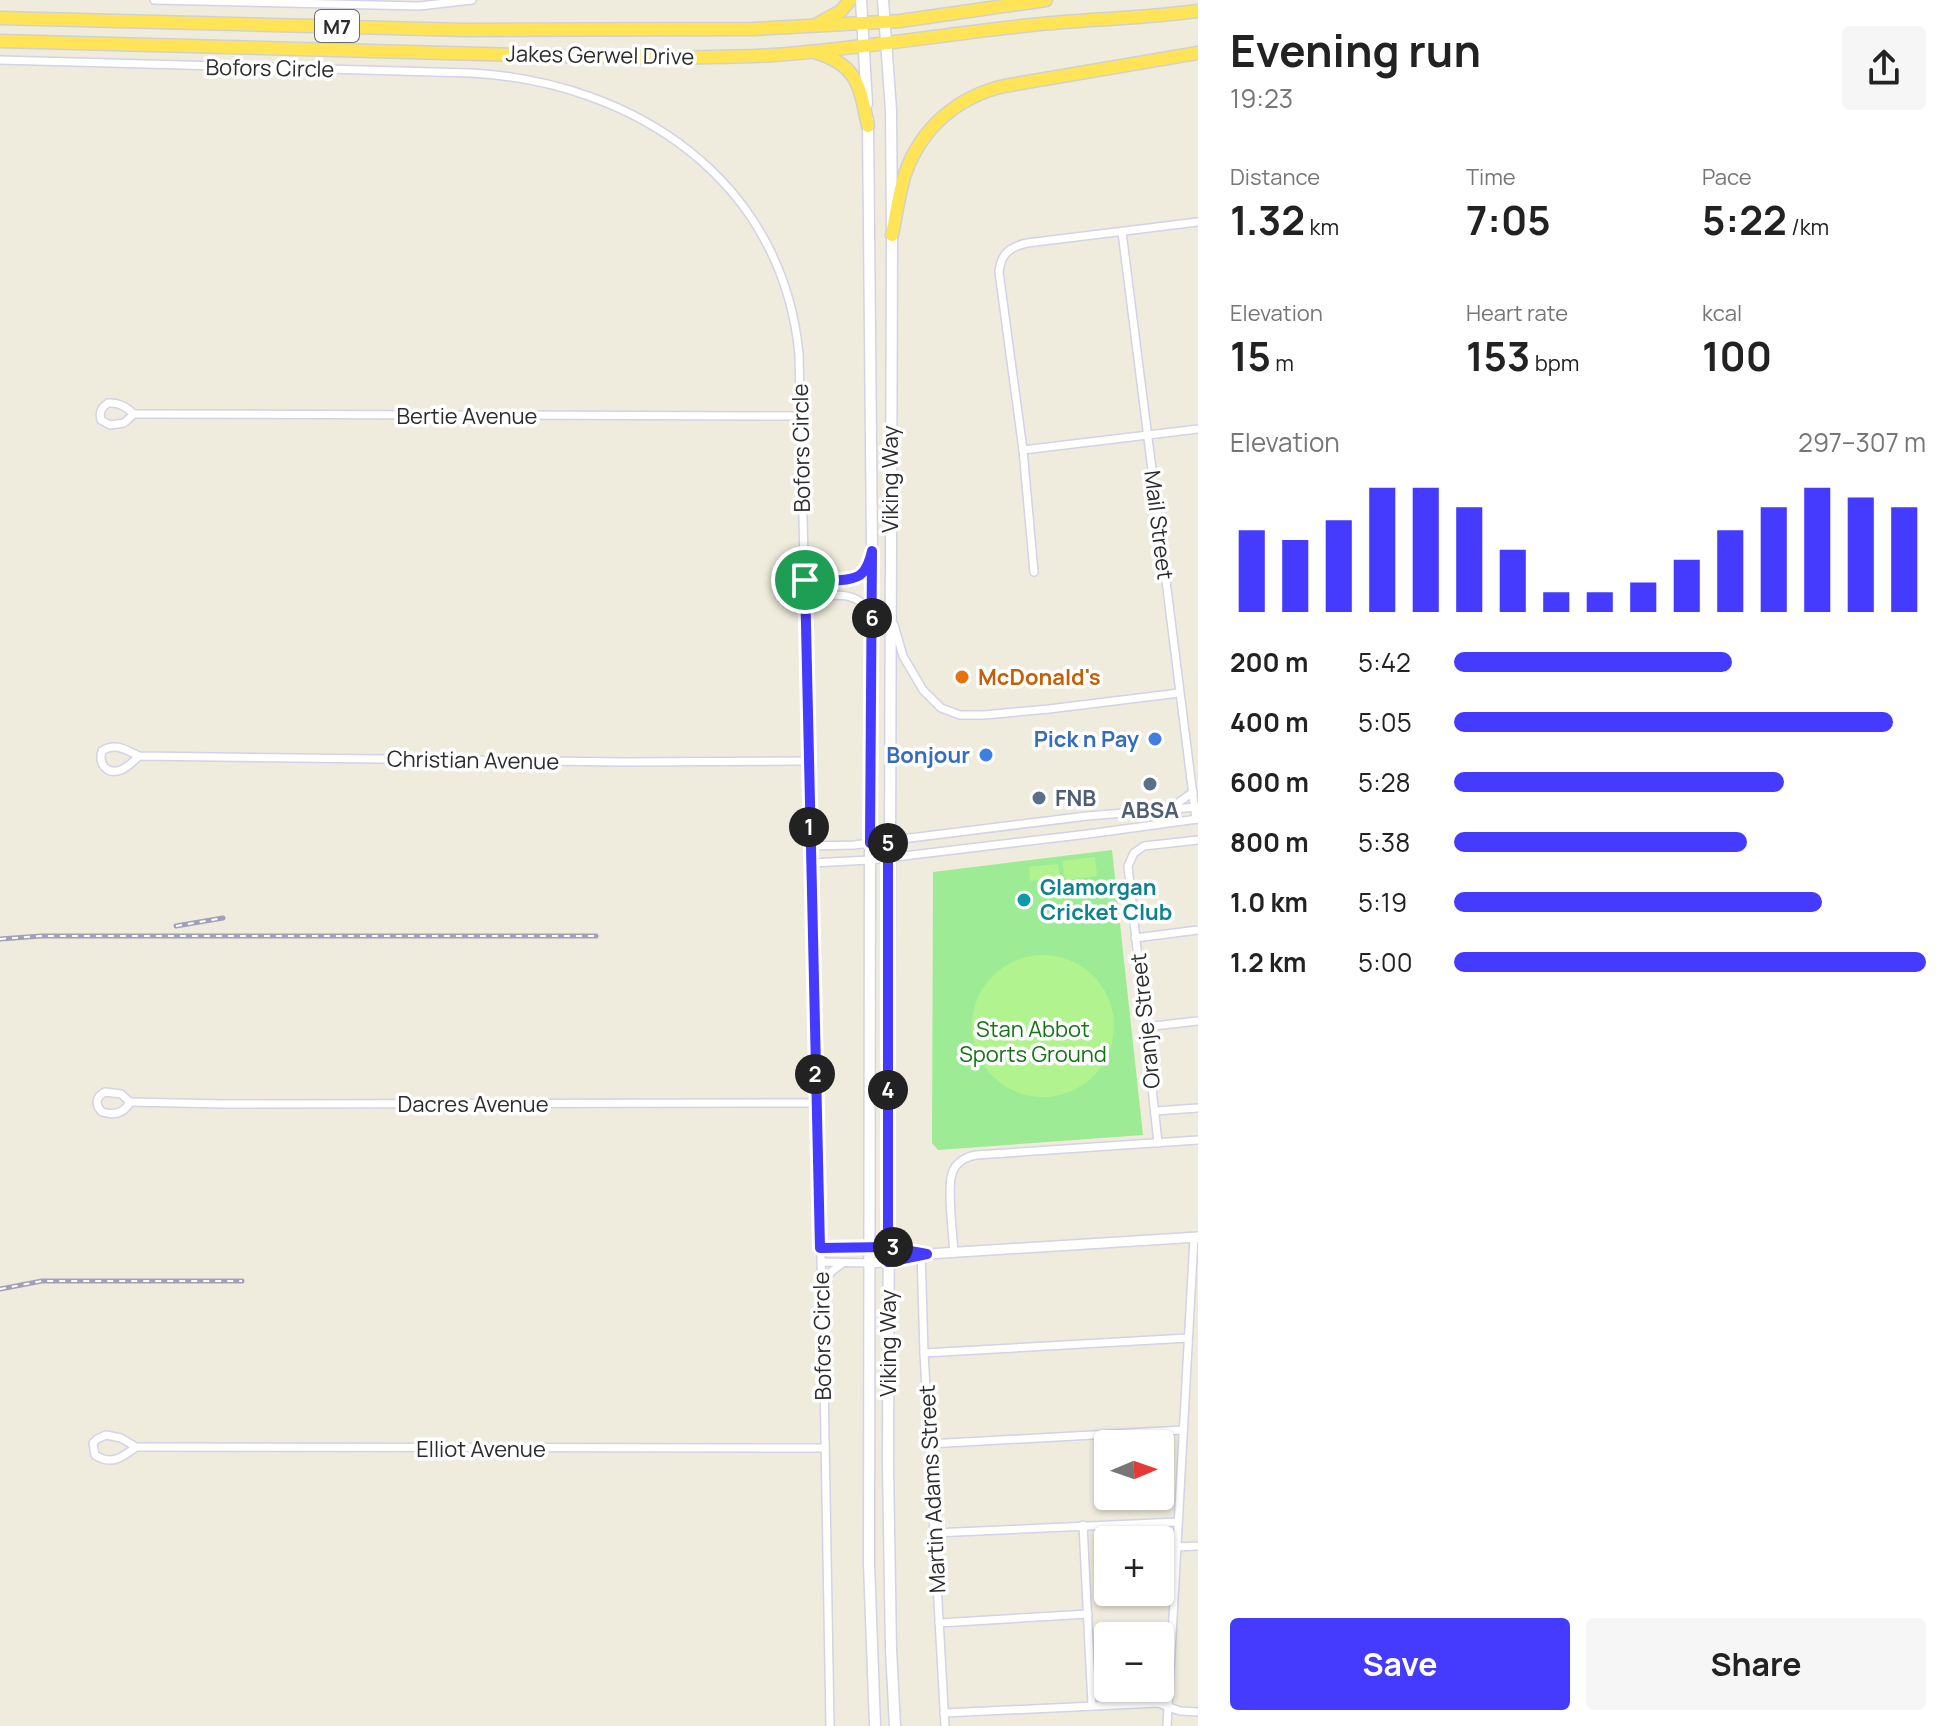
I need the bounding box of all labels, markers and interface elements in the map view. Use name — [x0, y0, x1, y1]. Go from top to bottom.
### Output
road number: M7 — [315, 10, 359, 42]
text: Evening run — [1230, 20, 1481, 80]
button: share — [1842, 26, 1926, 110]
street label: Jakes Gerwel Drive — [506, 38, 695, 72]
street label: Bofors Circle — [205, 52, 335, 84]
text: 19:23 — [1230, 80, 1293, 116]
text: Distance — [1230, 162, 1320, 192]
text: Time — [1466, 162, 1516, 192]
text: Pace — [1702, 162, 1752, 192]
text: 1.32 — [1230, 192, 1305, 247]
text: 7:05 — [1466, 192, 1551, 247]
text: 5:22 — [1702, 192, 1787, 247]
text: km — [1305, 212, 1339, 242]
text: /km — [1787, 212, 1829, 242]
text: Elevation — [1230, 298, 1323, 328]
text: Heart rate — [1466, 298, 1568, 328]
text: kcal — [1702, 298, 1742, 328]
text: 15 — [1230, 328, 1271, 383]
text: 153 — [1466, 328, 1530, 383]
text: 100 — [1702, 328, 1772, 383]
text: m — [1271, 348, 1294, 378]
text: bpm — [1530, 348, 1579, 378]
street label: Bofors Circle — [785, 383, 817, 513]
street label: Bertie Avenue — [397, 401, 538, 431]
text: Elevation — [1230, 424, 1340, 460]
text: 297–307 m — [1798, 424, 1926, 460]
street label: Viking Way — [875, 425, 905, 533]
street label: Mail Street — [1137, 469, 1181, 582]
pin — [771, 546, 839, 614]
icon: arrive — [783, 558, 827, 602]
pin: 6 — [852, 598, 892, 638]
text: 6 — [865, 603, 879, 633]
text: 200 m — [1230, 644, 1308, 680]
text: 5:42 — [1358, 644, 1411, 680]
place label: McDonald's — [978, 662, 1101, 692]
marker: McDonald's — [953, 668, 971, 686]
text: 400 m — [1230, 704, 1309, 740]
text: 5:05 — [1358, 704, 1412, 740]
place label: Pick n Pay — [1034, 724, 1140, 754]
marker: Pick n Pay — [1146, 730, 1164, 748]
place label: Bonjour — [886, 740, 970, 770]
street label: Christian Avenue — [387, 743, 560, 777]
marker: Bonjour — [977, 746, 995, 764]
text: 600 m — [1230, 764, 1309, 800]
text: 5:28 — [1358, 764, 1411, 800]
marker: ABSA — [1141, 775, 1159, 793]
place label: FNB — [1055, 783, 1096, 813]
marker: FNB — [1030, 789, 1048, 807]
place label: ABSA — [1121, 795, 1179, 825]
pin: 1 — [789, 807, 829, 847]
text: 1 — [804, 812, 814, 842]
pin: 5 — [868, 823, 908, 863]
text: 800 m — [1230, 824, 1309, 860]
text: 5:38 — [1358, 824, 1410, 860]
text: 5 — [882, 828, 894, 858]
place label: Glamorgan Cricket Club — [1040, 872, 1172, 927]
text: 1.0 km — [1230, 884, 1308, 920]
text: 5:19 — [1358, 884, 1407, 920]
marker: Glamorgan Cricket Club — [1015, 891, 1033, 909]
text: 1.2 km — [1230, 944, 1306, 980]
text: 5:00 — [1358, 944, 1413, 980]
street label: Oranje Street — [1123, 952, 1167, 1090]
park label: Stan Abbot Sports Ground — [959, 1014, 1107, 1069]
pin: 2 — [795, 1054, 835, 1094]
text: 2 — [808, 1059, 822, 1089]
pin: 4 — [868, 1070, 908, 1110]
text: 4 — [881, 1075, 895, 1105]
street label: Dacres Avenue — [397, 1089, 549, 1119]
pin: 3 — [873, 1227, 913, 1267]
text: 3 — [887, 1232, 899, 1262]
street label: Bofors Circle — [806, 1271, 838, 1401]
street label: Viking Way — [873, 1289, 903, 1397]
street label: Martin Adams Street — [912, 1384, 952, 1594]
north arrow — [1094, 1430, 1174, 1510]
map controls — [1094, 1430, 1174, 1702]
street label: Elliot Avenue — [416, 1434, 546, 1464]
button: + — [1094, 1526, 1174, 1606]
button: Save — [1230, 1618, 1570, 1710]
button: Share — [1586, 1618, 1926, 1710]
button: − — [1094, 1622, 1174, 1702]

